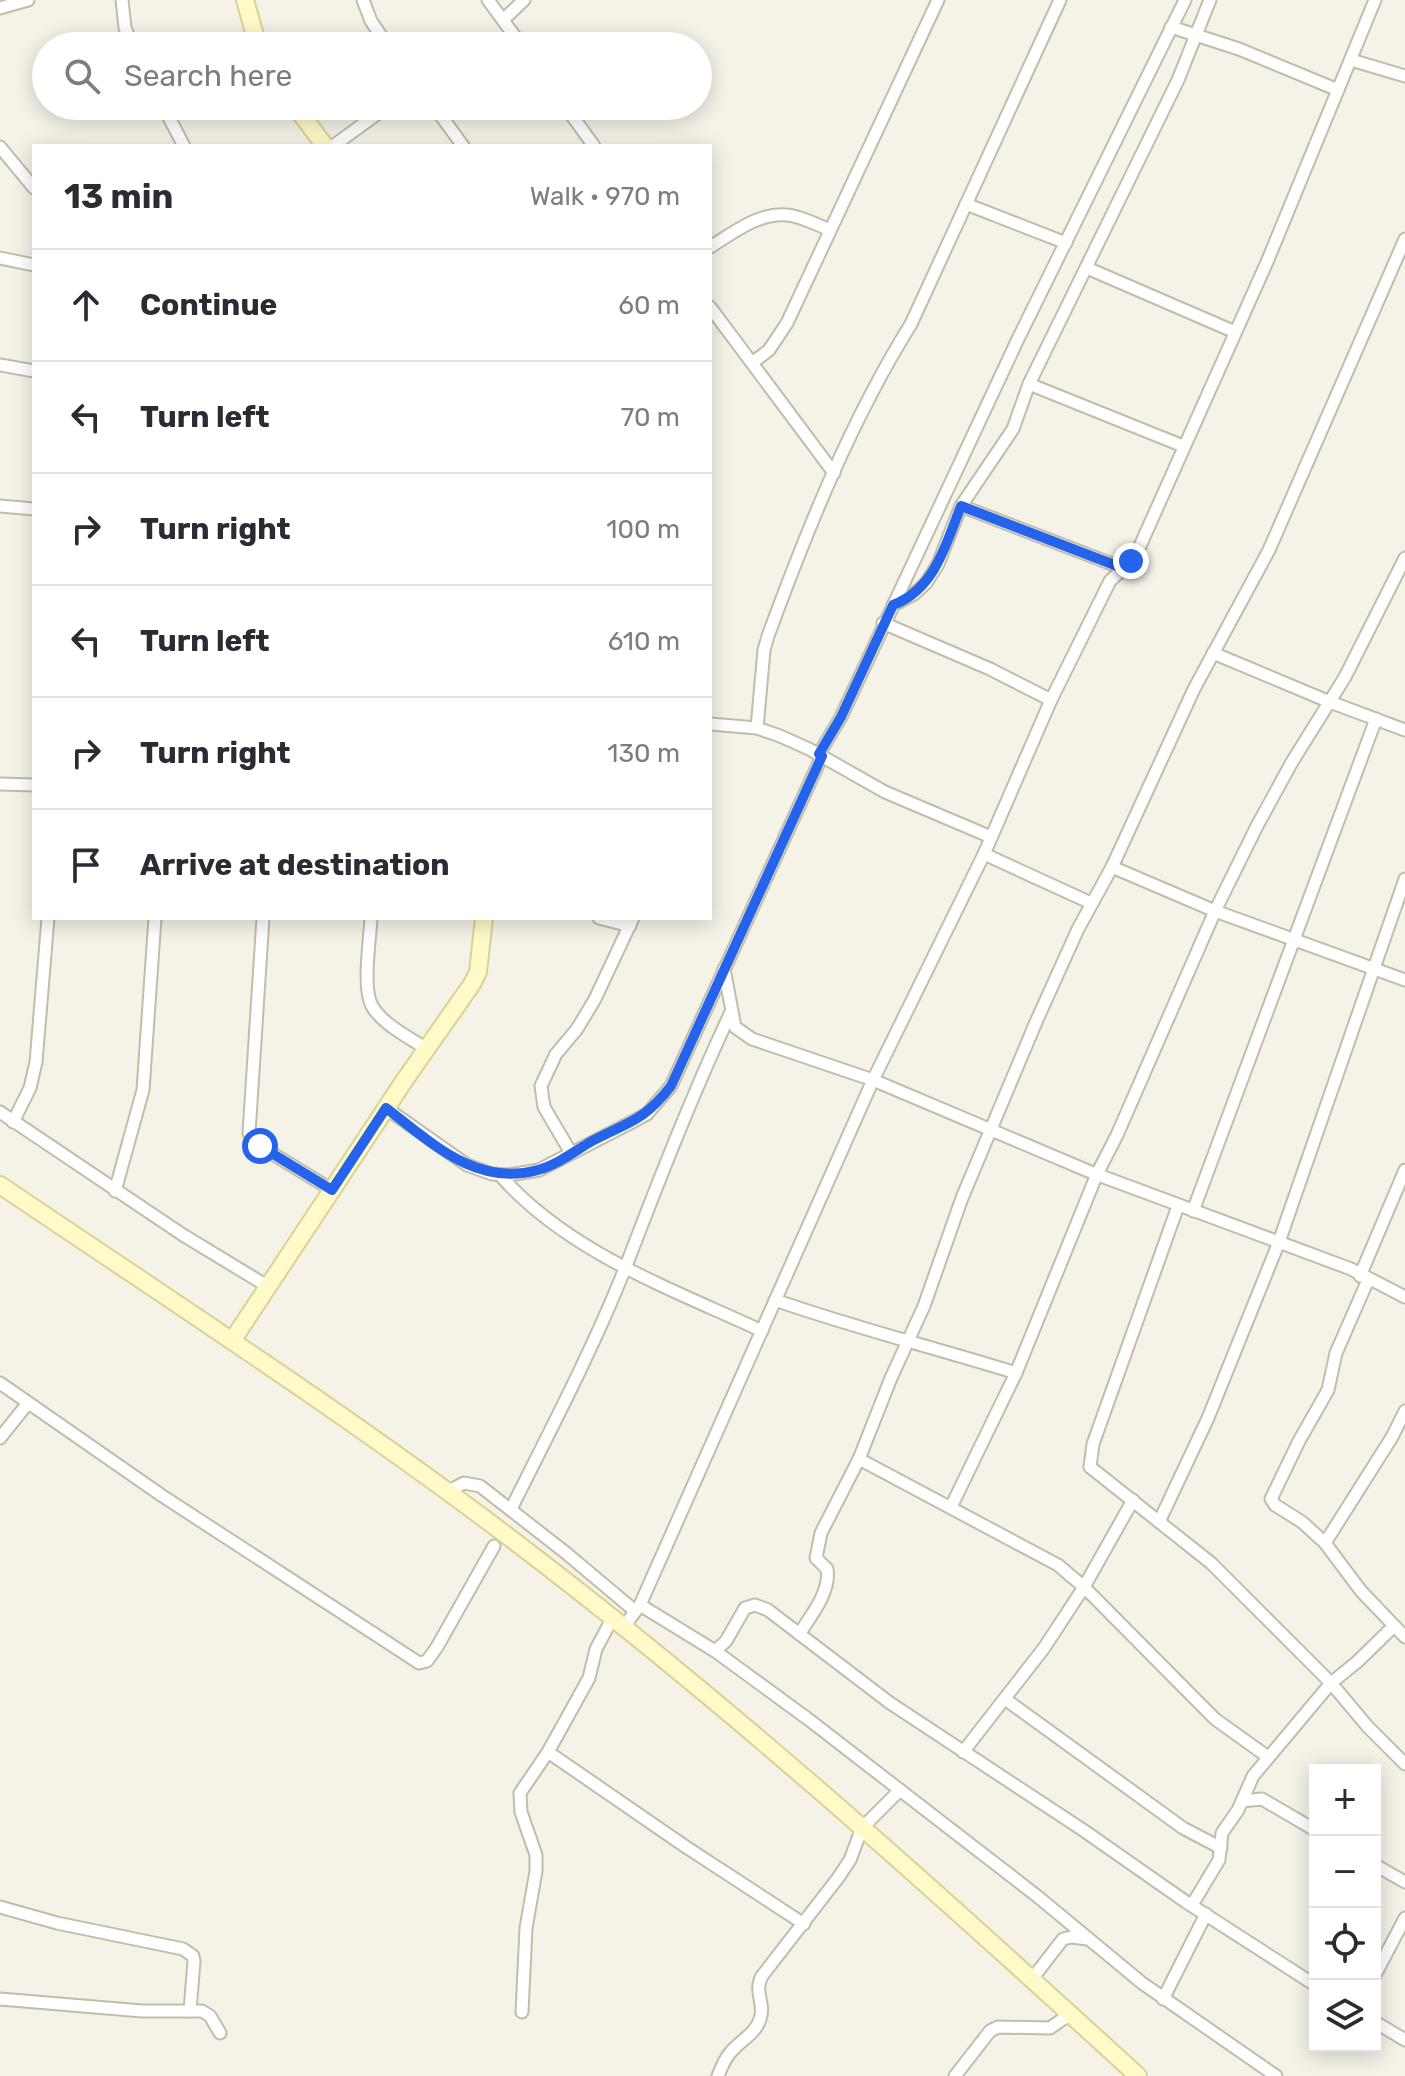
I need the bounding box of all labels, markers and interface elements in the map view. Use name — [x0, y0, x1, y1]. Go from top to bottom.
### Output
search box — [32, 32, 712, 120]
icon: search — [60, 54, 104, 98]
text: Search here — [124, 58, 292, 94]
text: 13 min — [64, 176, 173, 217]
text: Walk · 970 m — [530, 181, 680, 212]
icon: ahead — [64, 283, 108, 327]
text: Continue — [140, 287, 277, 323]
text: 60 m — [618, 290, 680, 321]
icon: left — [64, 395, 108, 439]
text: Turn left — [140, 399, 270, 435]
text: 70 m — [621, 402, 680, 433]
icon: right — [64, 507, 108, 551]
text: Turn right — [140, 511, 291, 547]
text: 100 m — [606, 514, 680, 545]
route end — [1113, 543, 1149, 579]
icon: left — [64, 619, 108, 663]
text: Turn left — [140, 623, 270, 659]
text: 610 m — [608, 626, 680, 657]
icon: right — [64, 731, 108, 775]
text: Turn right — [140, 735, 291, 771]
text: 130 m — [607, 738, 680, 769]
icon: arrive — [64, 843, 108, 887]
text: Arrive at destination — [140, 847, 450, 883]
route start — [242, 1128, 278, 1164]
map controls — [1309, 1764, 1381, 2052]
button: + — [1309, 1764, 1381, 1836]
button: − — [1309, 1836, 1381, 1908]
button: locate — [1309, 1908, 1381, 1980]
button: layers — [1309, 1980, 1381, 2052]

